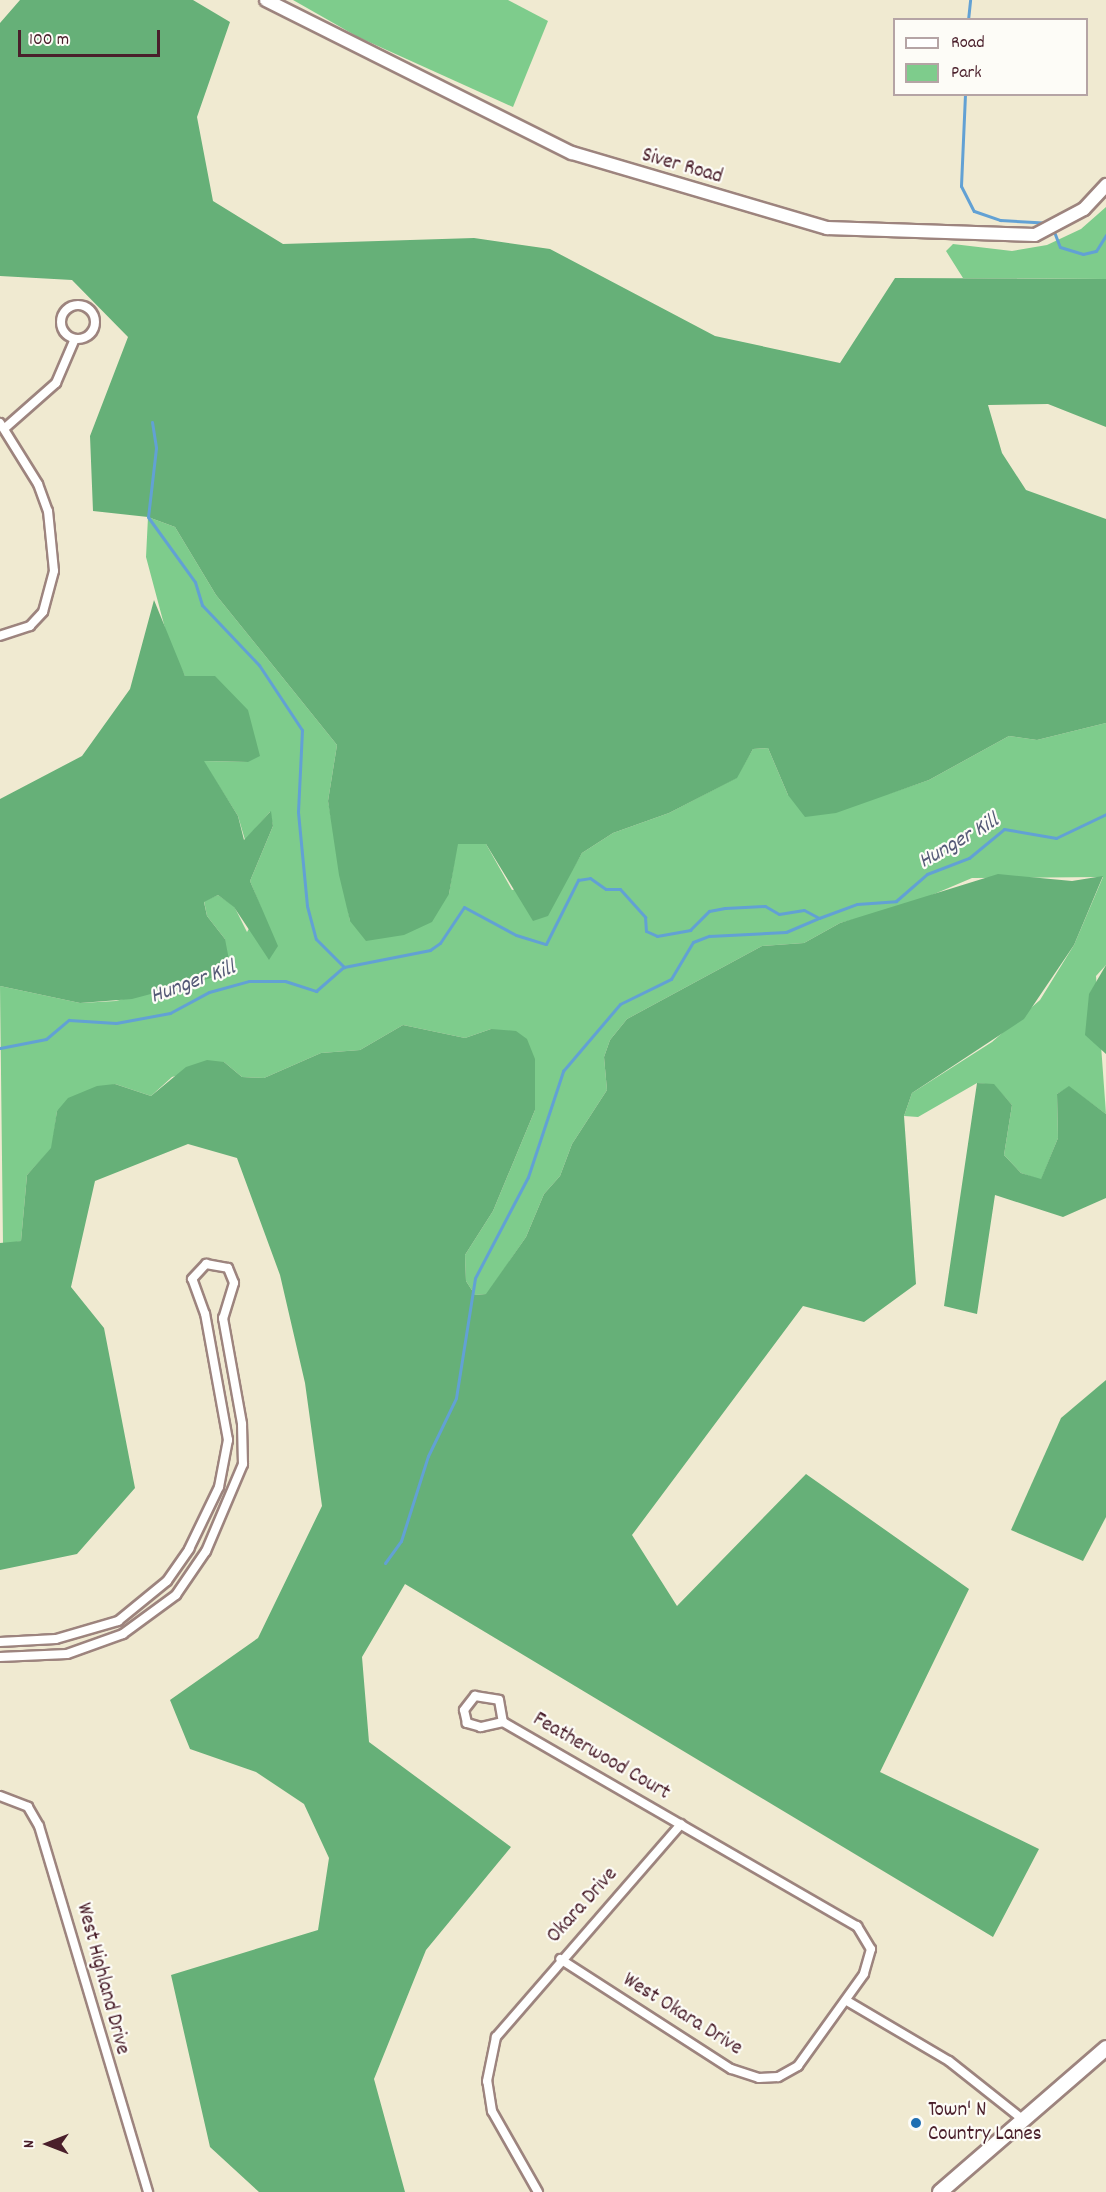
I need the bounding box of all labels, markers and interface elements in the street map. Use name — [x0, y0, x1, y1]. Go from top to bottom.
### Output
scale bar — [21, 18, 164, 56]
legend — [893, 18, 1088, 96]
text: 100 m — [29, 28, 69, 53]
text: Road — [951, 31, 985, 56]
text: Park — [951, 61, 982, 86]
street label: Siver Road — [639, 143, 725, 191]
water label: Hunger Kill — [914, 809, 1004, 875]
water label: Hunger Kill — [147, 956, 239, 1010]
street label: Featherwood Court — [528, 1708, 674, 1806]
street label: Okara Drive — [542, 1863, 624, 1949]
street label: West Highland Drive — [70, 1901, 134, 2057]
street label: West Okara Drive — [618, 1968, 746, 2062]
place label: Town' N Country Lanes — [928, 2098, 1042, 2148]
north arrow — [18, 2114, 78, 2174]
marker: Town' N Country Lanes — [909, 2116, 923, 2130]
text: N — [18, 2140, 41, 2148]

